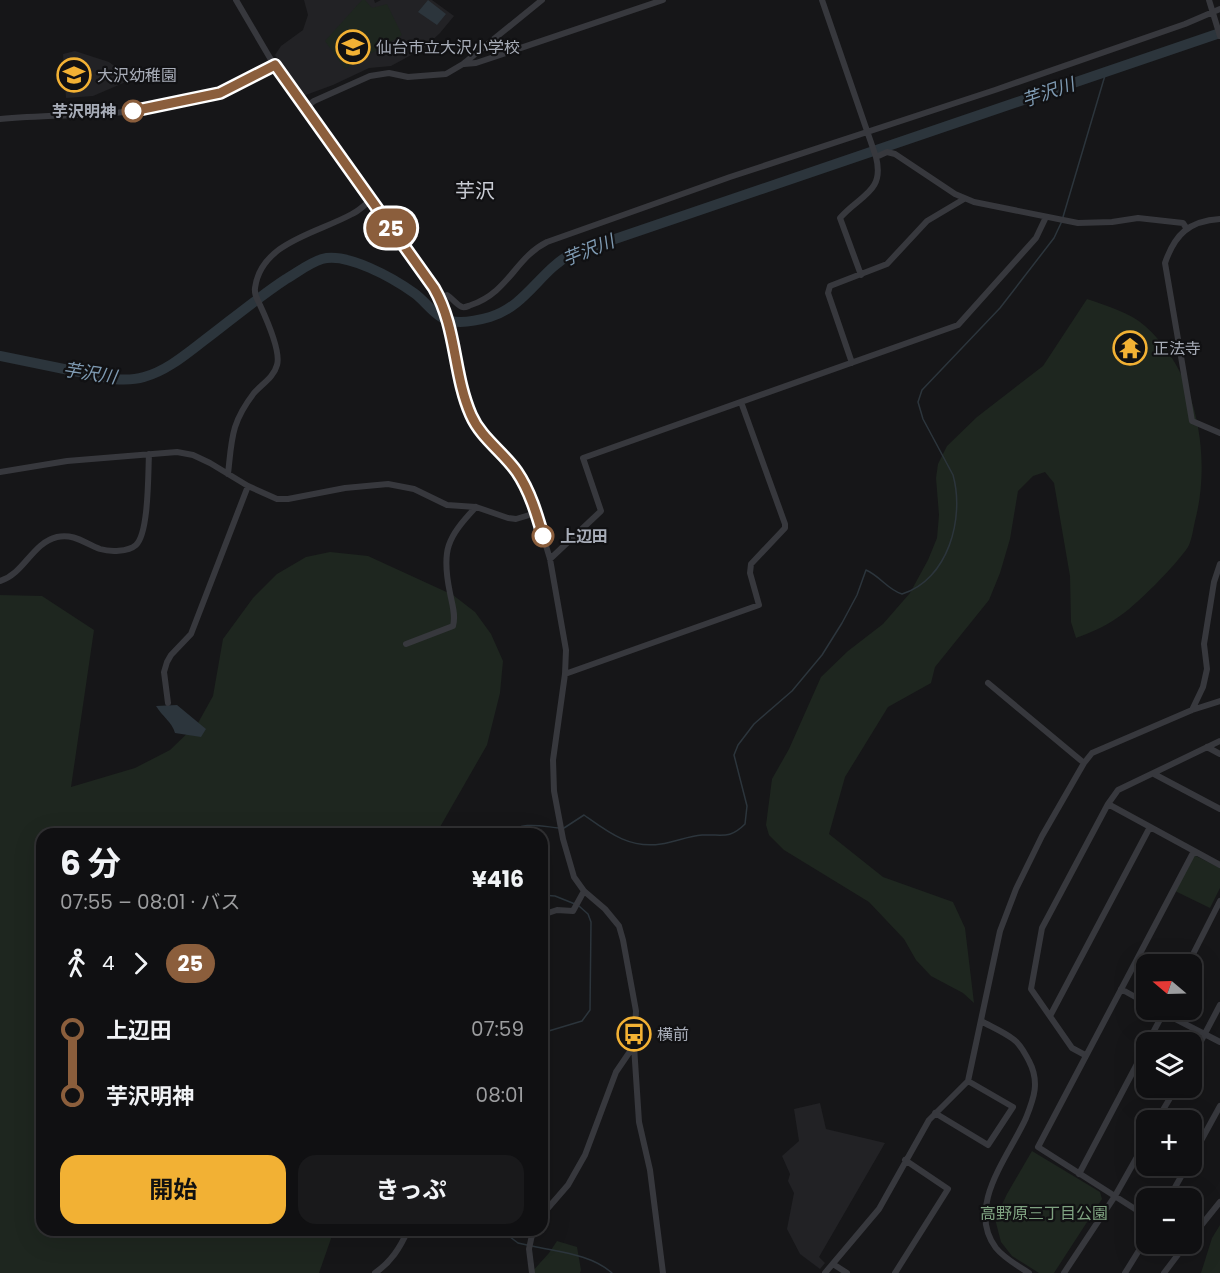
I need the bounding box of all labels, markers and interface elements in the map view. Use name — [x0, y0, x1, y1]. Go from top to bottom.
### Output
school or university icon: 仙台市立大沢小学校 — [335, 29, 371, 65]
place label: 仙台市立大沢小学校 — [376, 36, 520, 59]
school or university icon: 大沢幼稚園 — [56, 57, 92, 93]
place label: 大沢幼稚園 — [97, 64, 177, 87]
water label: 芋沢川 — [1018, 71, 1079, 113]
place label: 芋沢明神 — [52, 100, 116, 123]
marker: 芋沢明神 — [122, 100, 144, 122]
district label: 芋沢 — [455, 177, 495, 205]
line badge: 25 — [364, 208, 418, 248]
text: 25 — [378, 214, 404, 243]
water label: 芋沢川 — [558, 228, 620, 272]
temple icon: 正法寺 — [1112, 330, 1148, 366]
place label: 正法寺 — [1153, 337, 1201, 360]
water label: 芋沢川 — [61, 356, 121, 390]
marker: 上辺田 — [532, 525, 554, 547]
place label: 上辺田 — [560, 525, 608, 548]
text: 6 分 — [60, 840, 121, 887]
text: ¥416 — [472, 864, 524, 895]
text: 07:55 – 08:01 · バス — [60, 888, 240, 916]
icon: walk — [60, 947, 93, 980]
icon: forward — [124, 947, 157, 980]
text: 4 — [102, 949, 115, 977]
text: 25 — [178, 949, 203, 978]
north arrow — [1136, 954, 1202, 1020]
map controls — [1136, 954, 1202, 1254]
text: 上辺田 — [106, 1015, 172, 1046]
text: 07:59 — [471, 1015, 524, 1043]
bus stop icon: 横前 — [616, 1016, 652, 1052]
place label: 横前 — [657, 1023, 689, 1046]
button: layers — [1136, 1032, 1202, 1098]
text: 芋沢明神 — [106, 1081, 194, 1112]
text: 08:01 — [476, 1081, 524, 1109]
button: + — [1136, 1110, 1202, 1176]
button: 開始 — [60, 1155, 286, 1224]
button: きっぷ — [298, 1155, 524, 1224]
button: − — [1136, 1188, 1202, 1254]
park label: 高野原三丁目公園 — [980, 1202, 1108, 1225]

